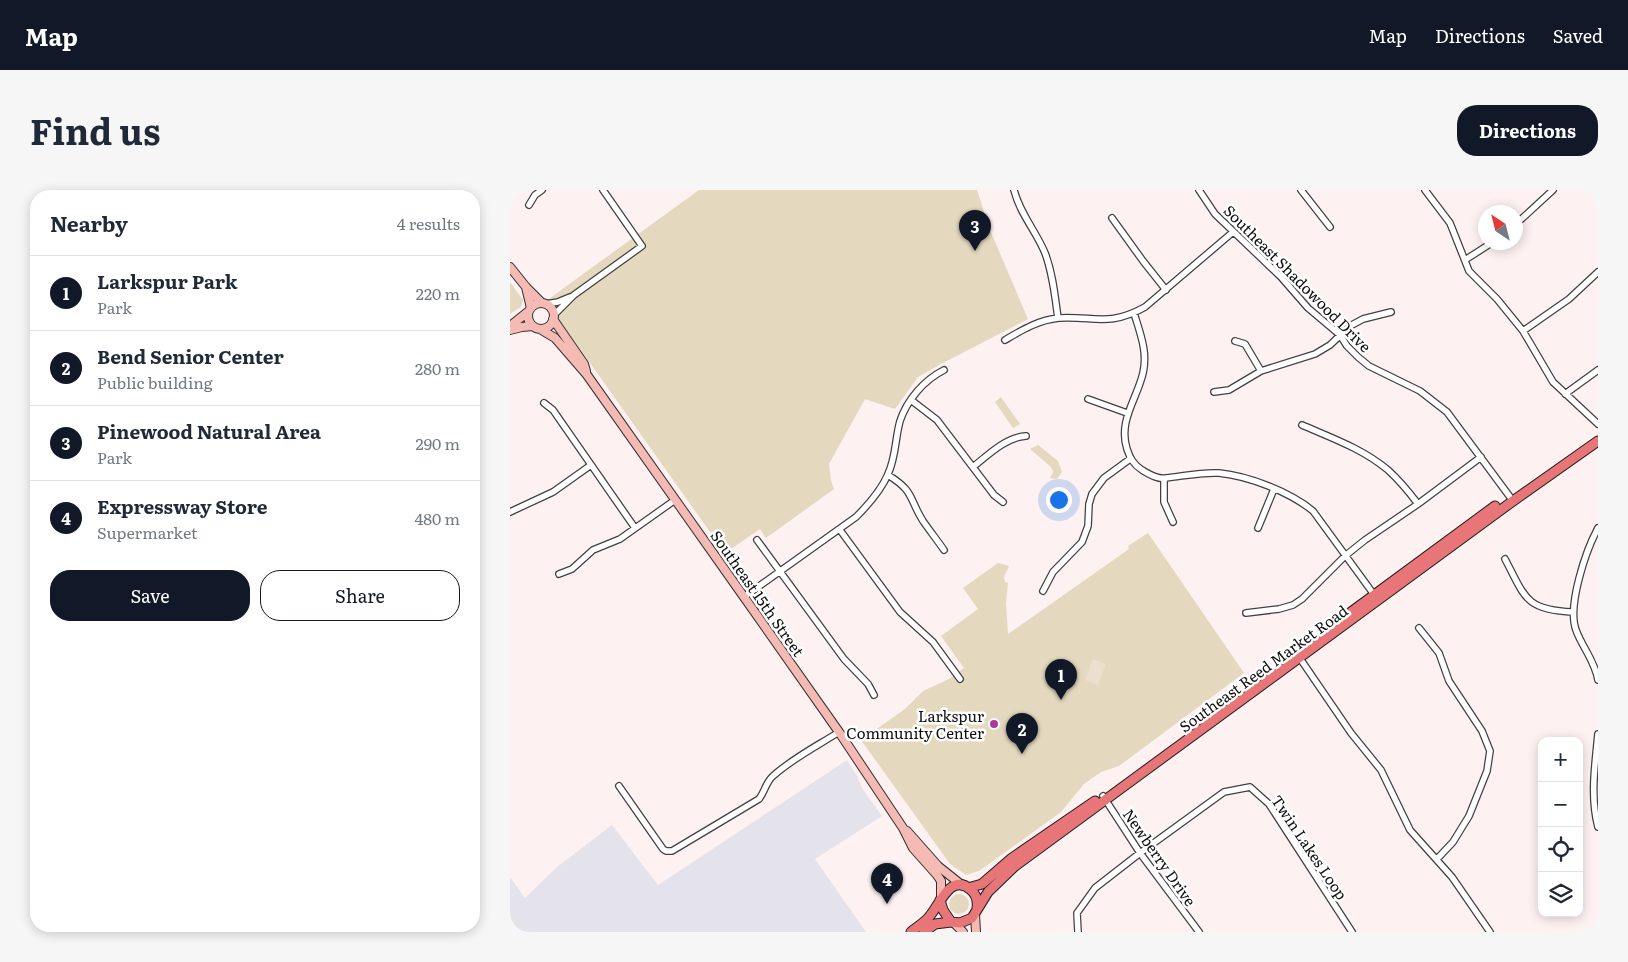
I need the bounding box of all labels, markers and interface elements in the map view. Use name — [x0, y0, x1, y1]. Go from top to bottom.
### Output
text: Map — [25, 18, 78, 53]
text: Map — [1369, 22, 1407, 49]
text: Directions — [1435, 22, 1525, 49]
text: Saved — [1553, 22, 1603, 49]
text: Find us — [30, 104, 160, 156]
button: Directions — [1457, 105, 1598, 156]
street label: Southeast Shadowood Drive — [1219, 199, 1377, 357]
north arrow — [1478, 205, 1523, 250]
text: Nearby — [50, 207, 128, 238]
pin: 3 — [959, 210, 991, 251]
text: 4 results — [397, 211, 460, 235]
text: Larkspur Park — [97, 267, 238, 295]
text: 1 — [63, 281, 69, 305]
text: 220 m — [416, 281, 460, 305]
text: Park — [97, 295, 132, 319]
text: Bend Senior Center — [97, 342, 284, 370]
text: 2 — [62, 356, 70, 380]
text: 280 m — [415, 356, 460, 380]
text: Public building — [97, 370, 213, 394]
text: Pinewood Natural Area — [97, 417, 321, 445]
text: 3 — [62, 431, 70, 455]
text: 290 m — [416, 431, 460, 455]
text: Park — [97, 445, 132, 469]
your location — [1046, 487, 1072, 513]
text: Expressway Store — [97, 492, 268, 520]
text: 4 — [61, 506, 71, 530]
text: 480 m — [414, 506, 460, 530]
text: Supermarket — [97, 520, 197, 544]
street label: Southeast 15th Street — [706, 525, 810, 661]
button: Save — [50, 570, 250, 621]
button: Share — [260, 570, 460, 621]
street label: Southeast Reed Market Road — [1174, 599, 1352, 737]
pin: 1 — [1045, 659, 1077, 700]
place label: Larkspur Community Center — [846, 704, 984, 744]
pin: 2 — [1006, 713, 1038, 754]
marker: Larkspur Community Center — [988, 718, 1000, 730]
map controls — [1538, 737, 1583, 917]
button: + — [1538, 737, 1583, 782]
button: − — [1538, 782, 1583, 827]
street label: Twin Lakes Loop — [1266, 790, 1354, 904]
street label: Newberry Drive — [1118, 804, 1202, 911]
button: locate — [1538, 827, 1583, 872]
pin: 4 — [871, 863, 903, 904]
button: layers — [1538, 872, 1583, 917]

